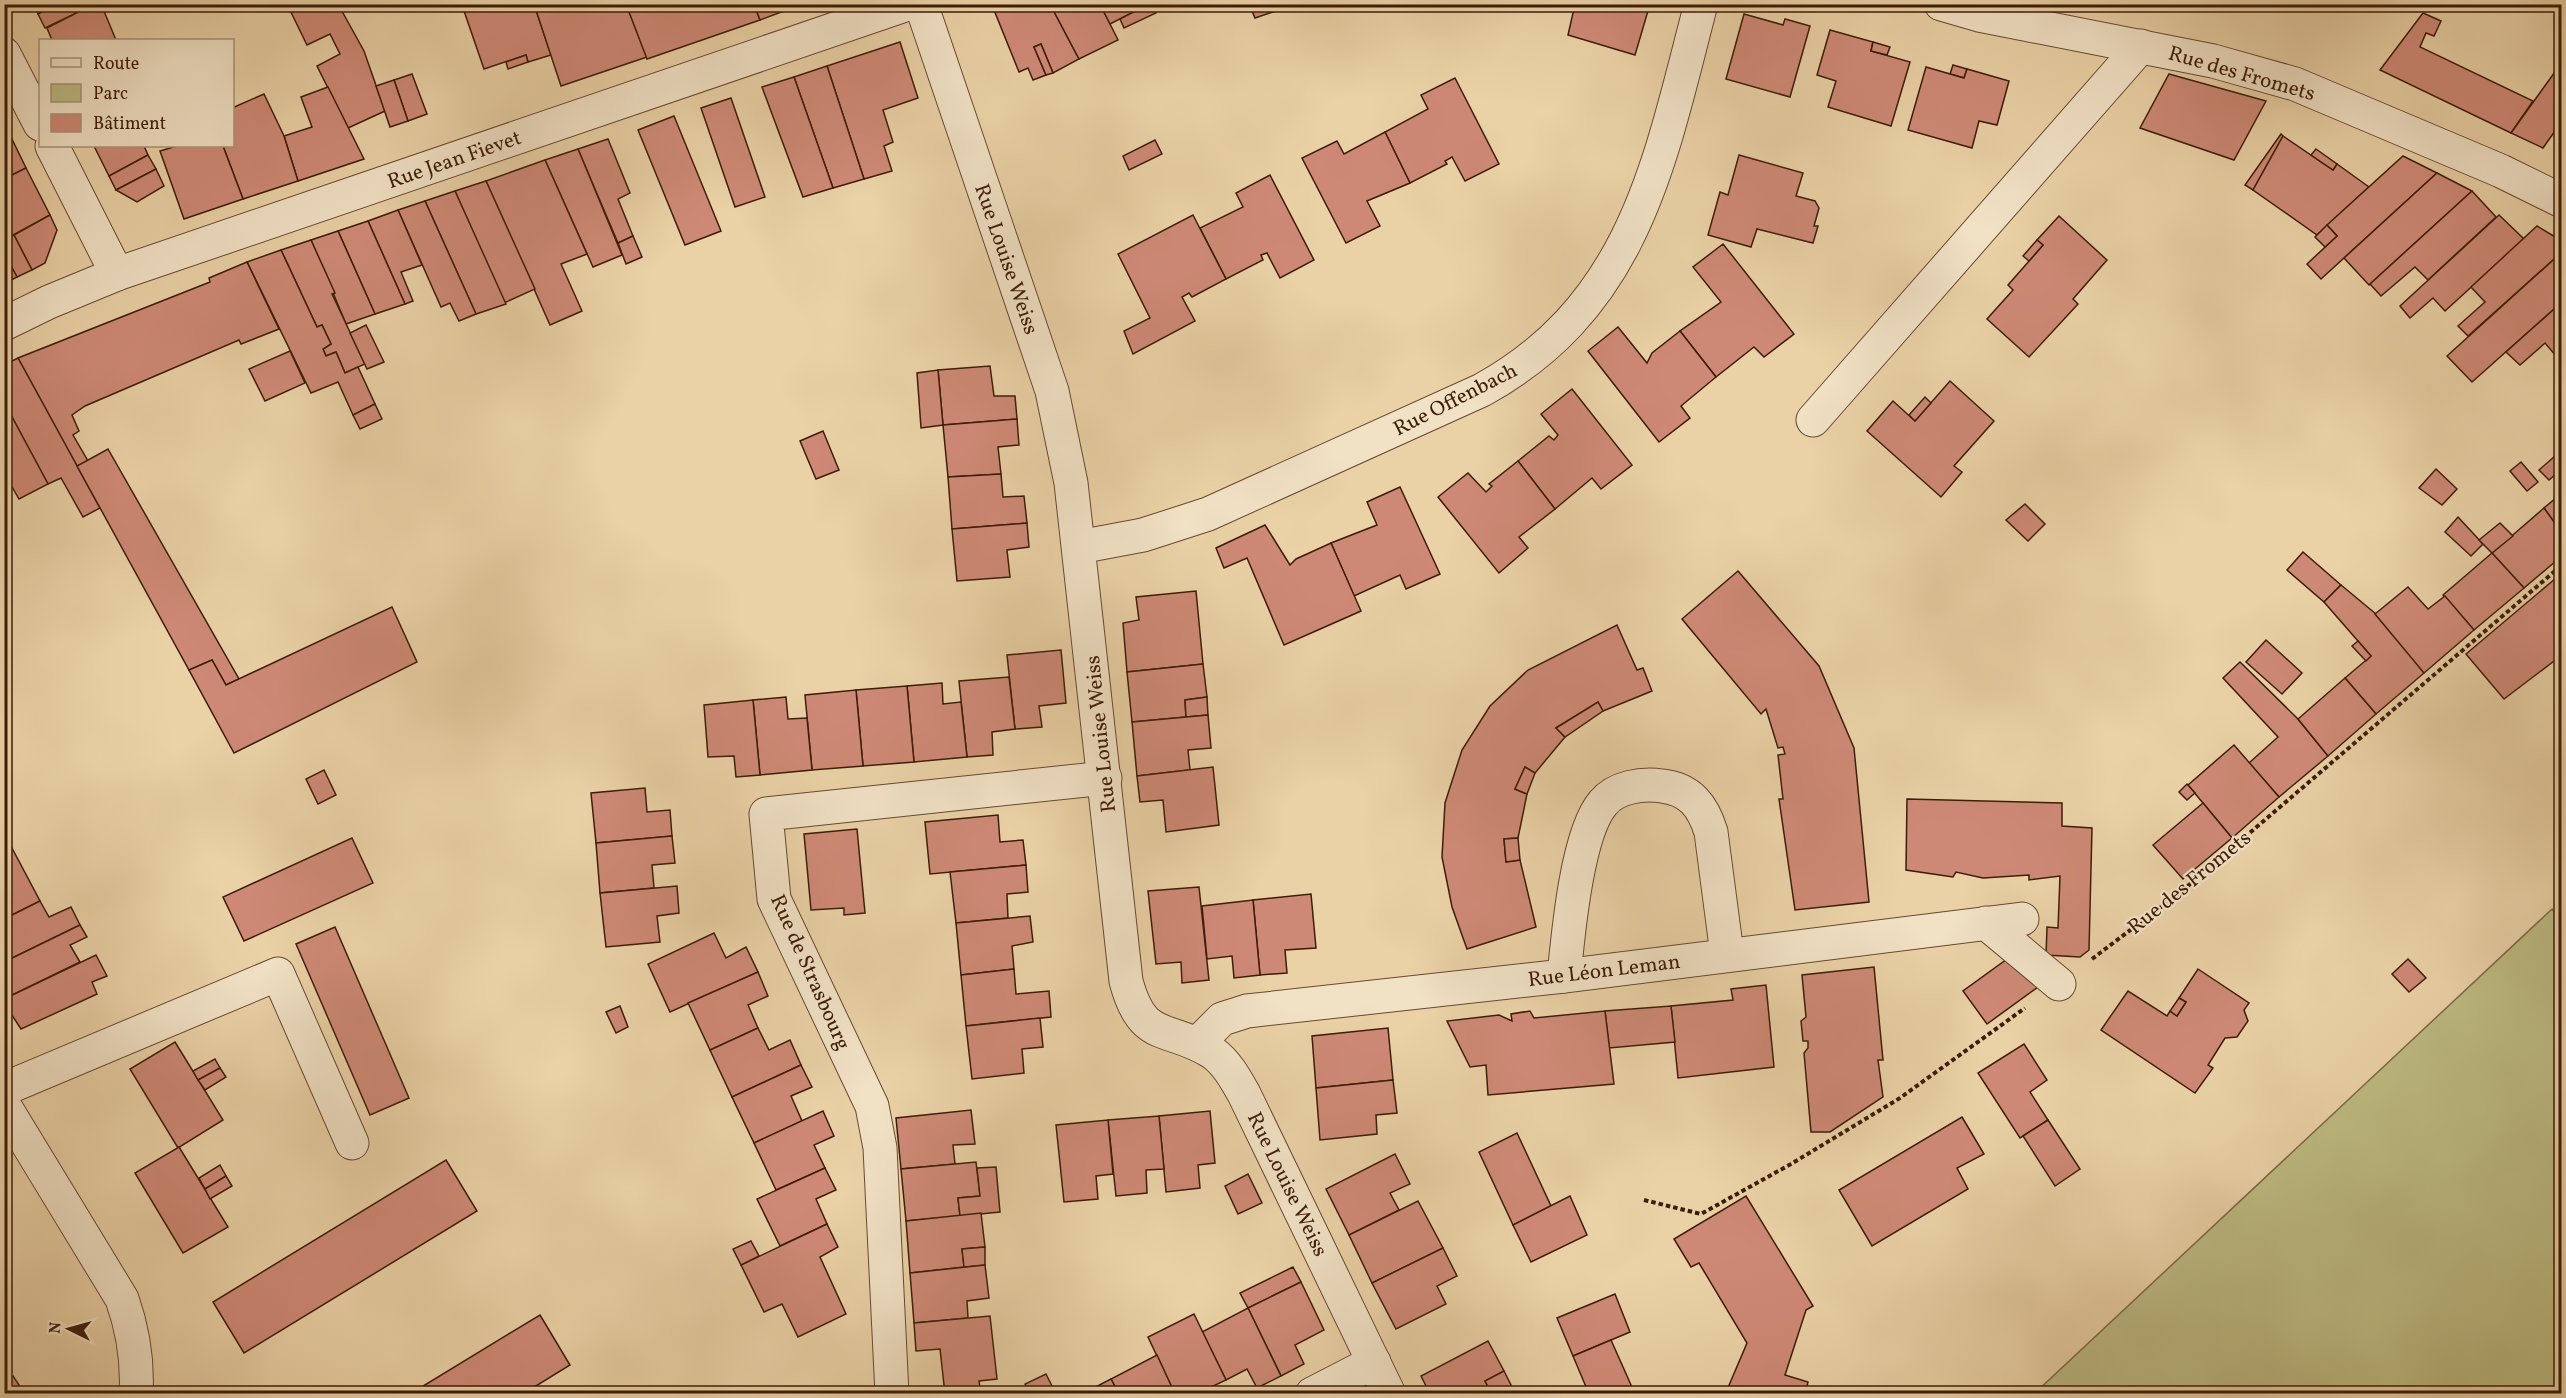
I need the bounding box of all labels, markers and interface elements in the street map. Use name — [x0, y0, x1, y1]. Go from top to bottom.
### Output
legend — [39, 39, 234, 147]
street label: Rue des Fromets — [2165, 40, 2318, 109]
text: Route — [93, 52, 139, 77]
text: Parc — [93, 82, 128, 107]
text: Bâtiment — [93, 112, 166, 137]
street label: Rue Jean Fievet — [384, 124, 525, 197]
street label: Rue Louise Weiss — [966, 180, 1045, 339]
street label: Rue Offenbach — [1389, 357, 1523, 444]
street label: Rue Louise Weiss — [1079, 654, 1124, 814]
street label: Rue des Fromets — [2122, 824, 2258, 942]
street label: Rue de Strasbourg — [762, 890, 857, 1055]
street label: Rue Léon Leman — [1526, 948, 1682, 995]
street label: Rue Louise Weiss — [1239, 1107, 1334, 1262]
north arrow — [39, 1299, 99, 1359]
text: N — [45, 1321, 68, 1335]

